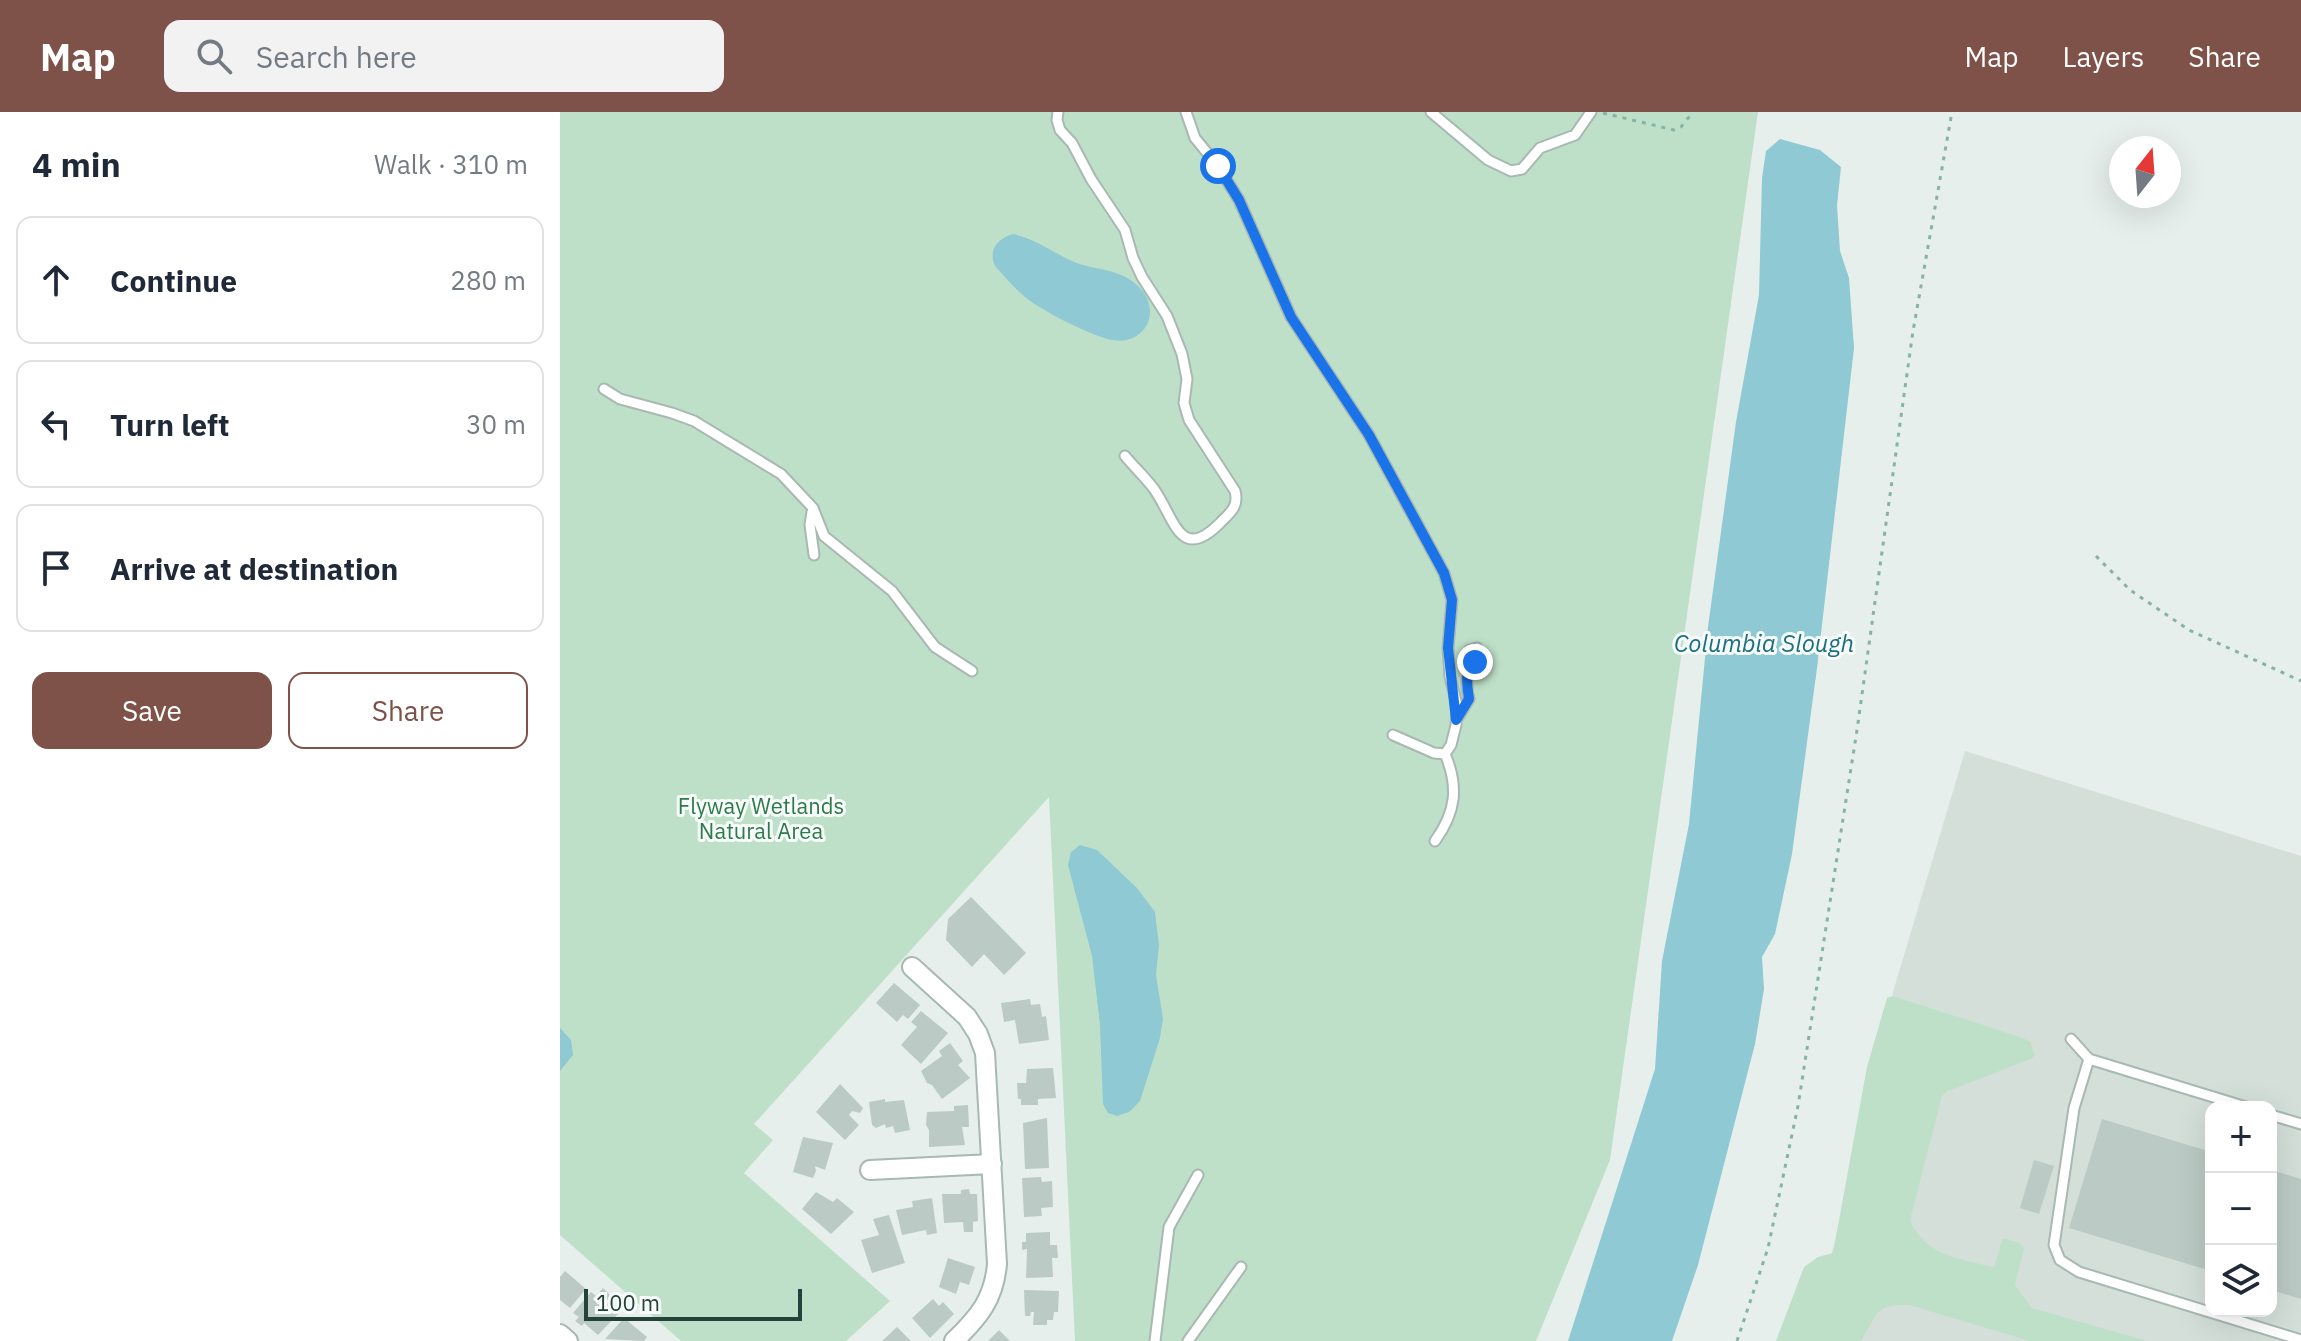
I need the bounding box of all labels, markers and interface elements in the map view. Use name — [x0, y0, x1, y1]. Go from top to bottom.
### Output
search box — [164, 20, 724, 92]
text: Map — [40, 32, 116, 81]
icon: search — [192, 34, 236, 78]
text: Search here — [256, 37, 417, 76]
text: Map — [1964, 38, 2018, 75]
text: Layers — [2062, 38, 2144, 75]
text: Share — [2188, 38, 2261, 75]
north arrow — [2109, 136, 2181, 208]
text: 4 min — [32, 142, 121, 186]
text: Walk · 310 m — [374, 147, 528, 181]
route start — [1200, 148, 1236, 184]
icon: ahead — [34, 258, 78, 302]
text: Continue — [110, 261, 237, 300]
text: 280 m — [450, 263, 526, 297]
icon: left — [34, 402, 78, 446]
text: Turn left — [110, 405, 229, 444]
text: 30 m — [466, 407, 526, 441]
icon: arrive — [34, 546, 78, 590]
text: Arrive at destination — [110, 549, 398, 588]
water label: Columbia Slough — [1674, 627, 1854, 659]
route end — [1457, 644, 1493, 680]
button: Save — [32, 672, 272, 749]
button: Share — [288, 672, 528, 749]
park label: Flyway Wetlands Natural Area — [678, 791, 844, 845]
map controls — [2205, 1101, 2277, 1317]
button: + — [2205, 1101, 2277, 1173]
button: − — [2205, 1173, 2277, 1245]
button: layers — [2205, 1245, 2277, 1317]
scale bar — [584, 1285, 802, 1321]
text: 100 m — [596, 1288, 660, 1317]

